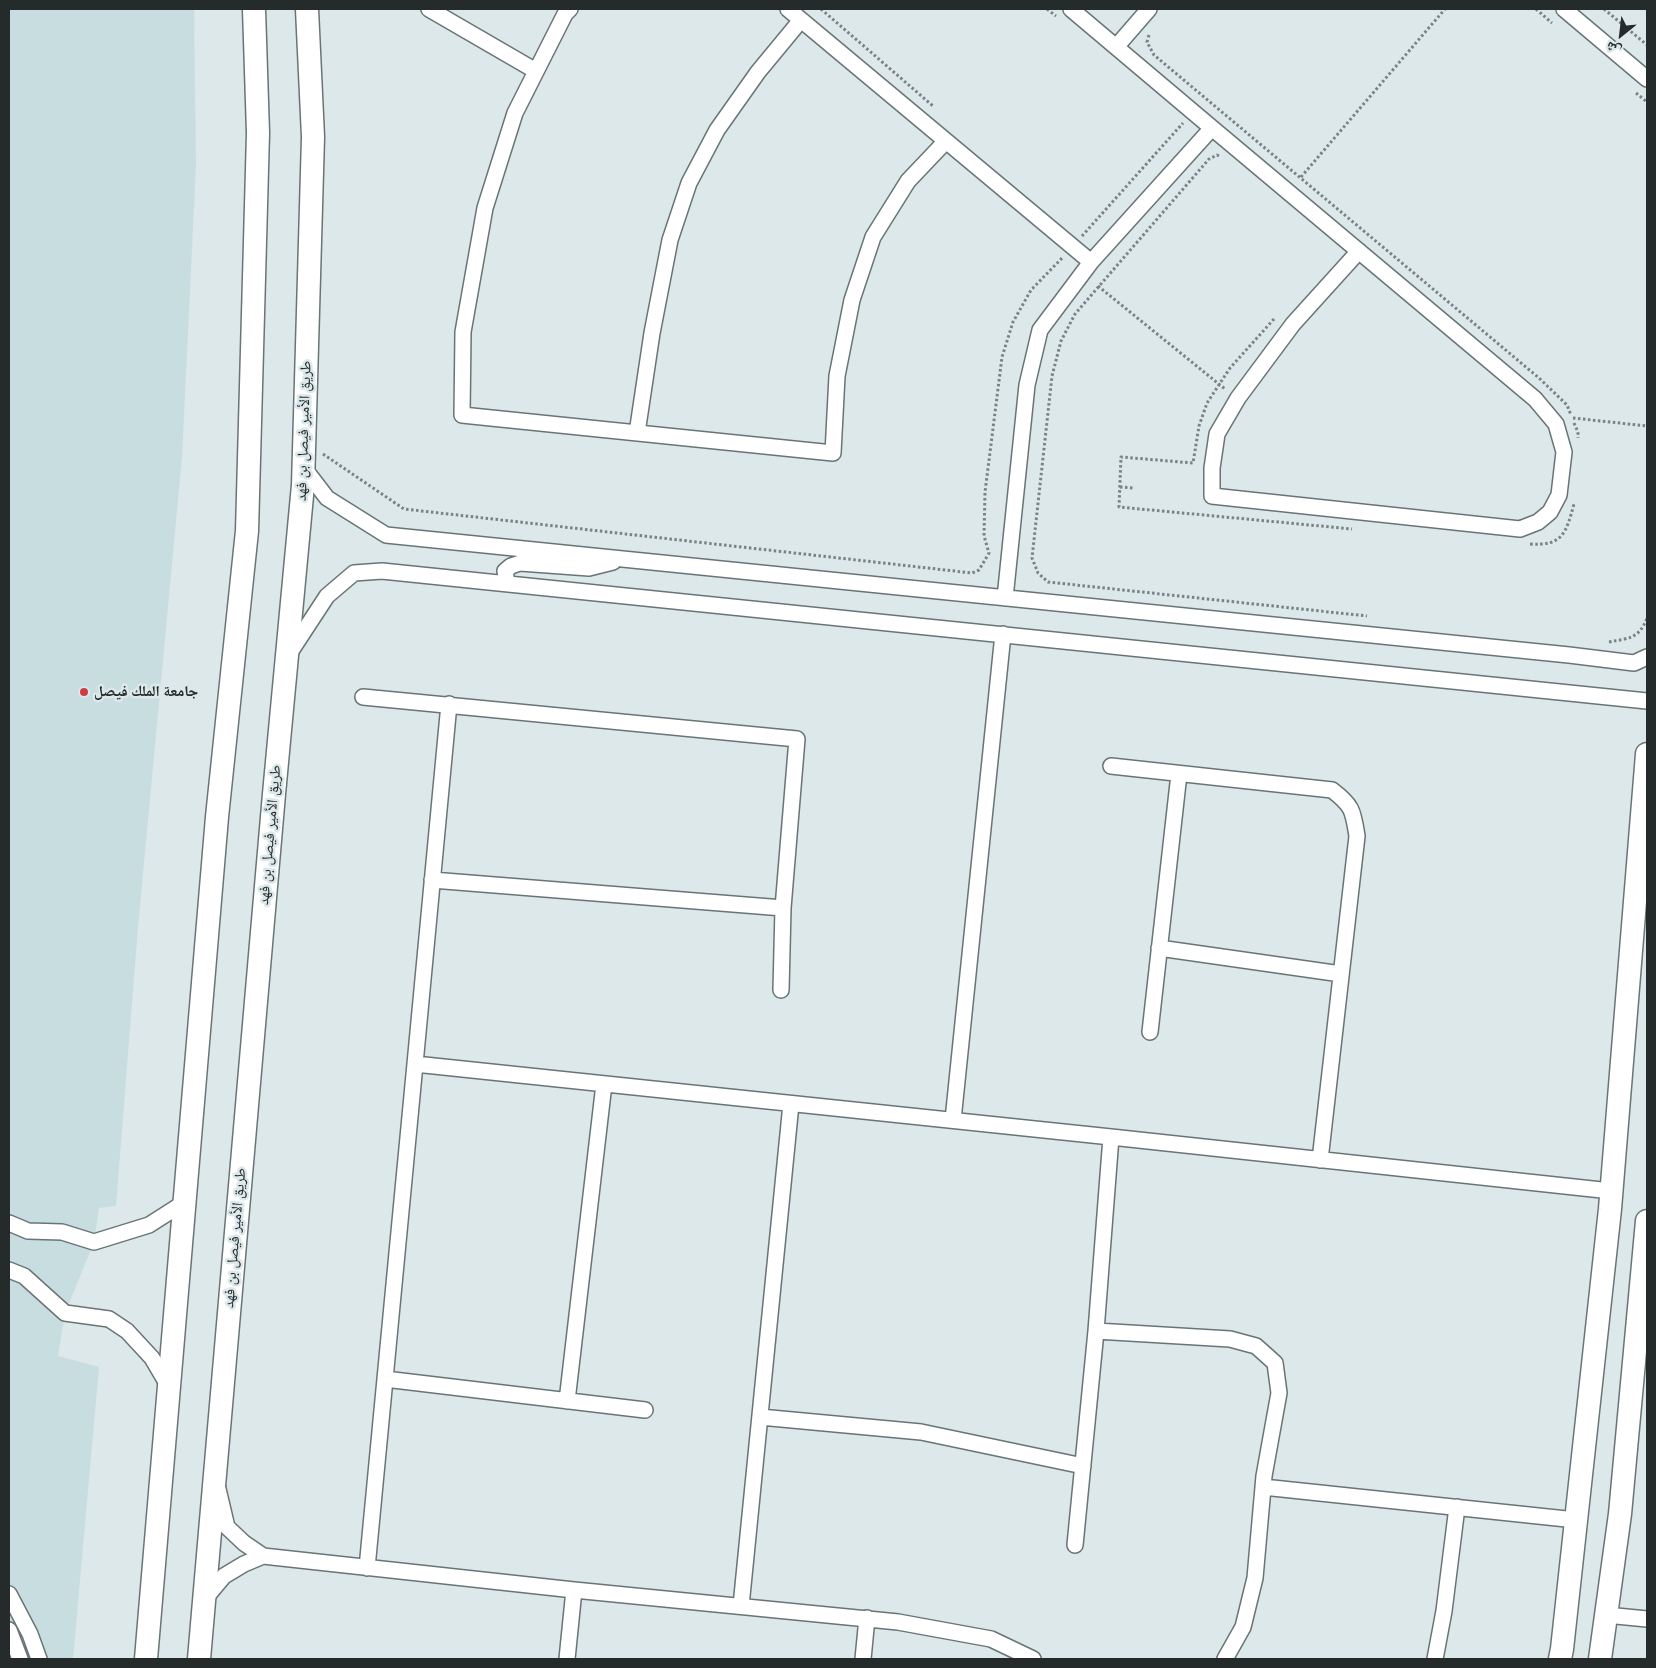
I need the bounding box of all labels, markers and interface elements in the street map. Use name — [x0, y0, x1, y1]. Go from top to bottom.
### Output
north arrow — [1596, 10, 1646, 60]
text: ش — [1603, 38, 1624, 60]
street label: طريق الأمير فيصل بن فهد — [293, 360, 315, 502]
place label: جامعة الملك فيصل — [94, 683, 198, 701]
marker: جامعة الملك فيصل — [78, 686, 90, 698]
street label: طريق الأمير فيصل بن فهد — [255, 764, 285, 906]
street label: طريق الأمير فيصل بن فهد — [220, 1167, 250, 1309]

